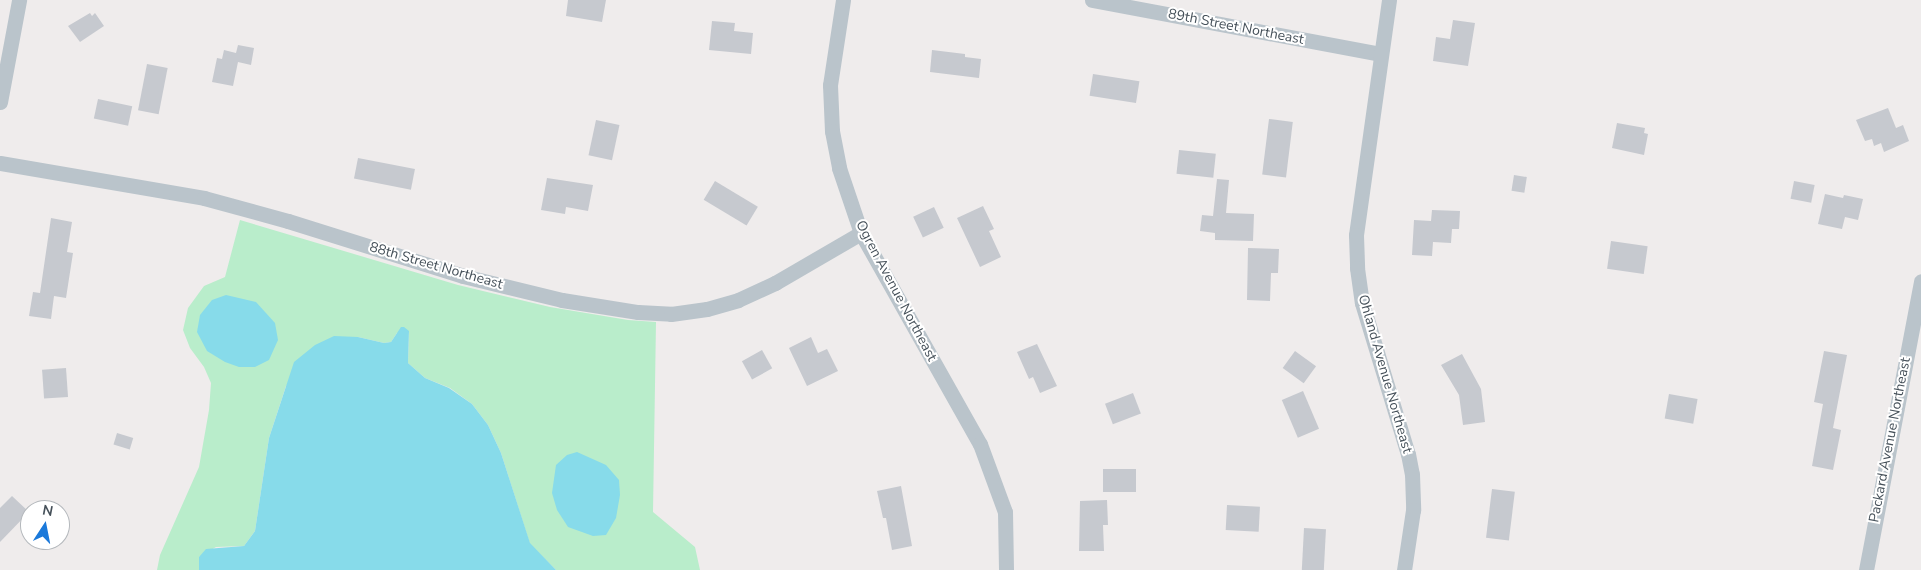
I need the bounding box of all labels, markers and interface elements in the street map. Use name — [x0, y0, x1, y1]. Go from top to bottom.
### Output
street label: 89th Street Northeast — [1167, 6, 1305, 48]
street label: Ogren Avenue Northeast — [852, 218, 940, 364]
street label: 88th Street Northeast — [367, 239, 505, 293]
street label: Ohland Avenue Northeast — [1354, 293, 1416, 455]
street label: Packard Avenue Northeast — [1866, 356, 1914, 524]
north arrow — [20, 500, 70, 550]
text: N — [41, 500, 55, 521]

